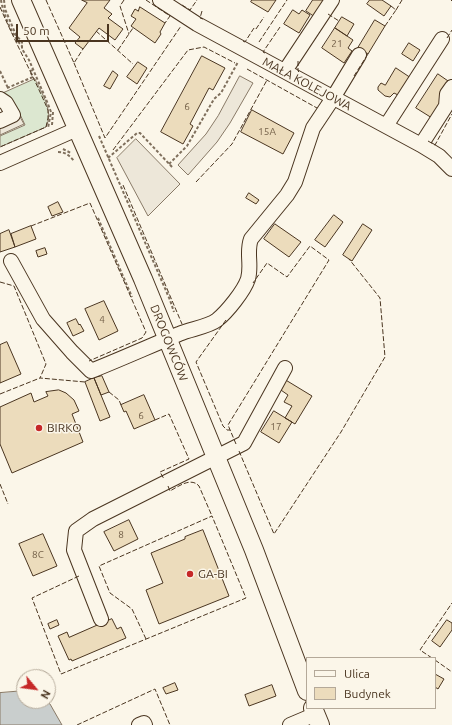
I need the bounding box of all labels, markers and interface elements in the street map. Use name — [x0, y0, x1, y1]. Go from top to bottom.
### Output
scale bar — [18, 16, 111, 42]
text: 50 m — [23, 24, 50, 37]
house number: 21 — [331, 38, 343, 50]
street label: MAŁA KOLEJOWA — [260, 54, 354, 114]
house number: 6 — [184, 101, 190, 113]
house number: 15A — [258, 126, 276, 138]
street label: DROGOWCÓW — [147, 303, 191, 383]
house number: 4 — [99, 314, 105, 326]
house number: 6 — [138, 410, 144, 422]
place label: BIRKO — [47, 421, 81, 435]
house number: 17 — [270, 421, 282, 433]
marker: BIRKO — [34, 423, 44, 433]
house number: 8 — [118, 529, 124, 541]
house number: 8C — [32, 549, 44, 561]
place label: GA-BI — [198, 567, 228, 581]
marker: GA-BI — [185, 569, 195, 579]
legend — [306, 657, 436, 709]
text: Ulica — [344, 667, 370, 680]
north arrow — [16, 669, 56, 709]
text: Budynek — [344, 687, 391, 700]
text: N — [38, 688, 53, 701]

